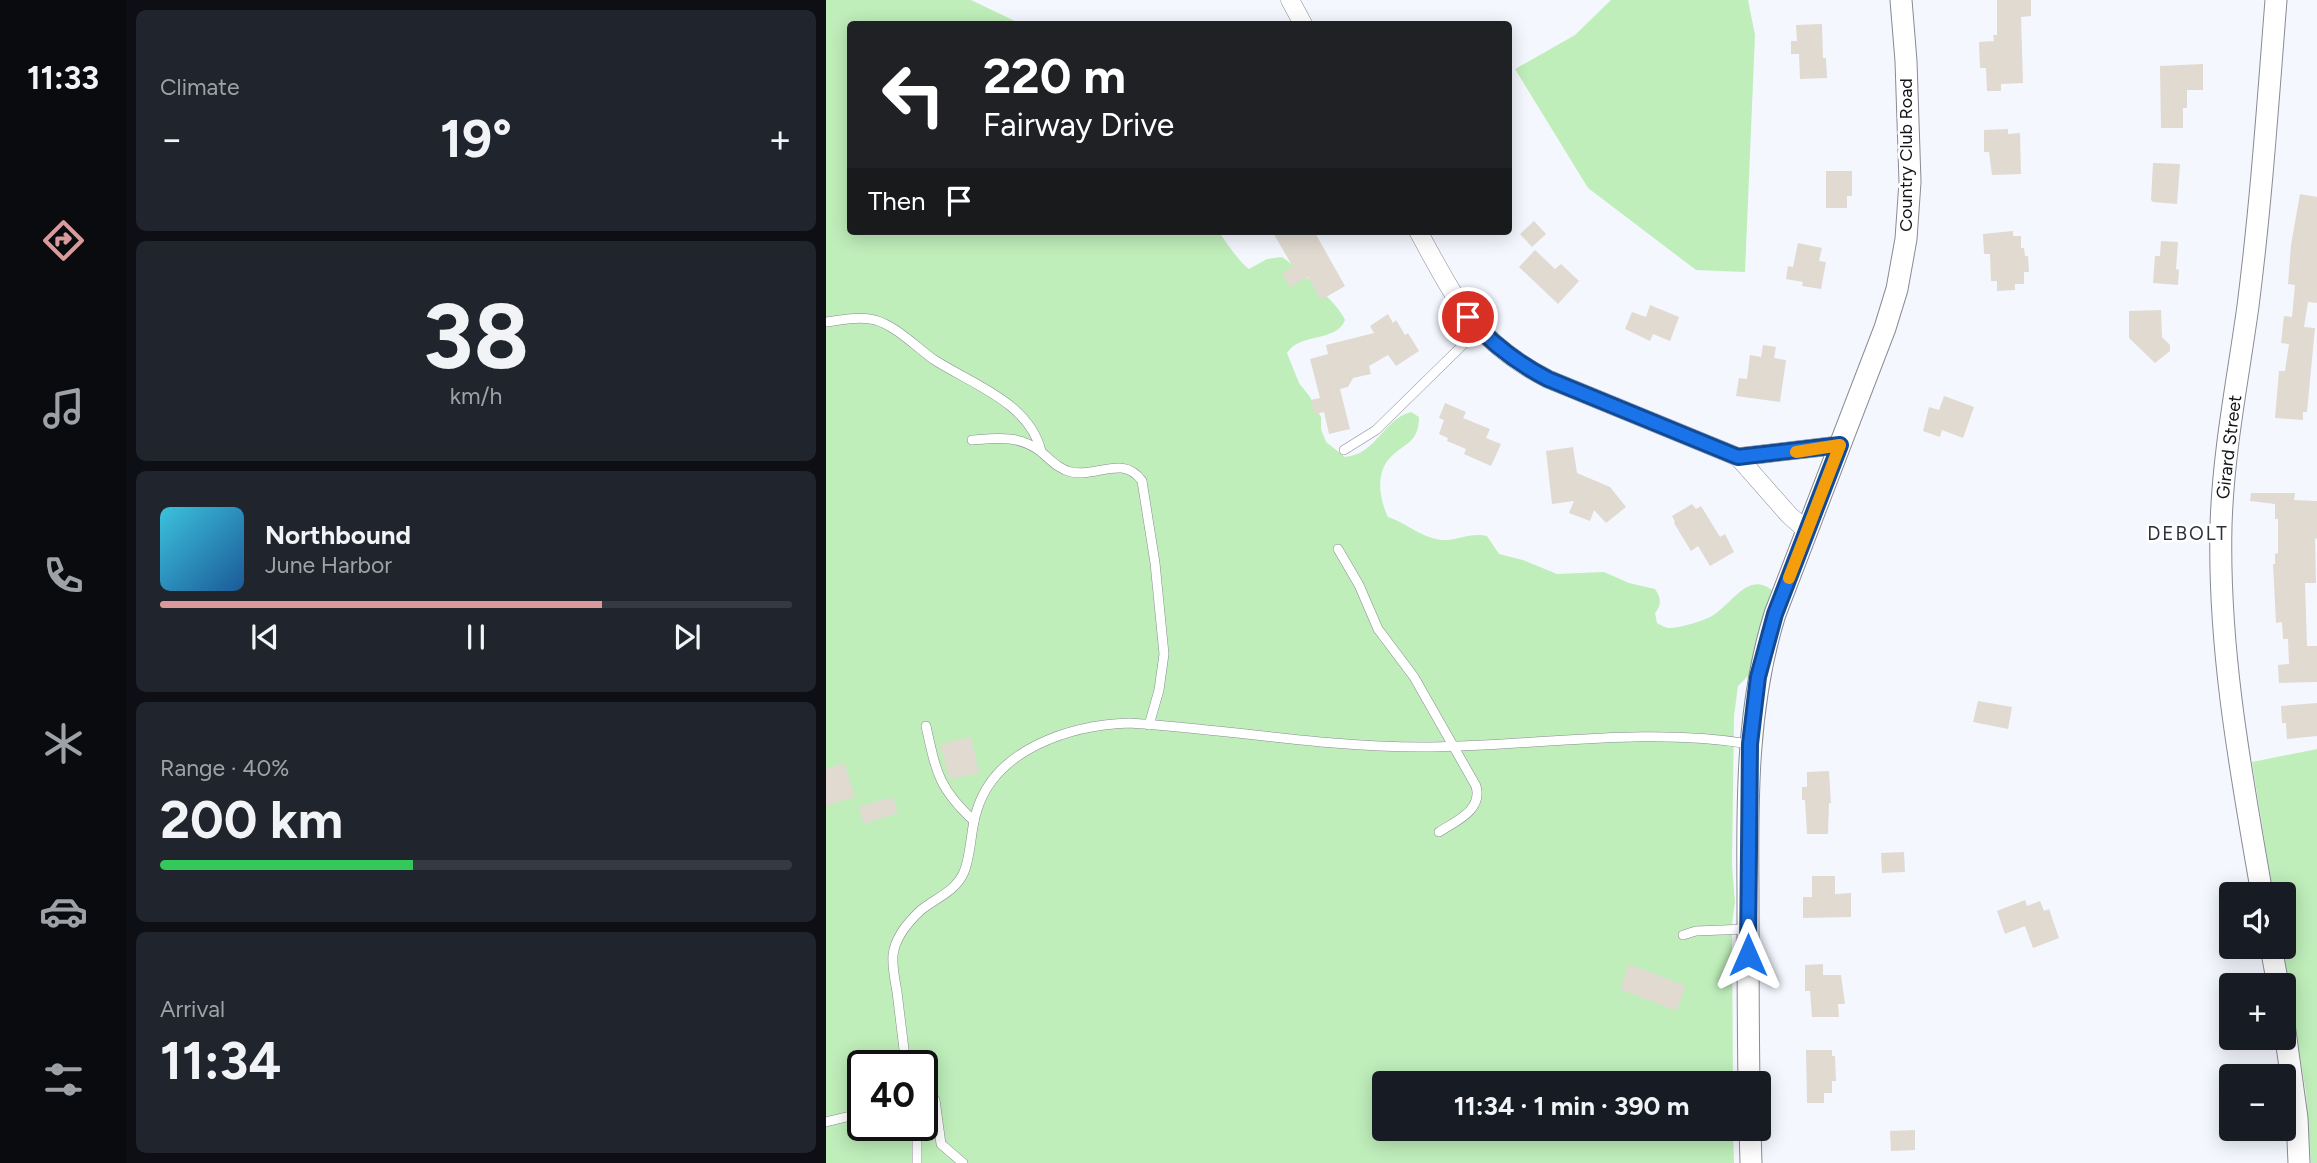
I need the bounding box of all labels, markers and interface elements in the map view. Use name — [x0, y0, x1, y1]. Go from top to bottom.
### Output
text: 220 m — [983, 46, 1126, 105]
icon: left — [868, 49, 959, 140]
text: 11:33 — [27, 59, 99, 97]
text: Climate — [160, 73, 239, 101]
street label: Country Club Road — [1895, 78, 1917, 232]
text: Fairway Drive — [983, 106, 1174, 144]
text: 19° — [440, 108, 512, 170]
text: − — [160, 116, 184, 162]
text: + — [768, 116, 792, 162]
icon: arrive — [940, 182, 978, 220]
text: Then — [868, 185, 926, 217]
icon: directions — [39, 216, 88, 265]
text: 38 — [423, 282, 529, 391]
pin — [1438, 287, 1498, 347]
icon: arrive — [1449, 298, 1487, 336]
text: km/h — [450, 382, 502, 410]
icon: music — [39, 384, 88, 433]
street label: Girard Street — [2212, 394, 2246, 500]
text: Northbound — [265, 519, 411, 551]
district label: DEBOLT — [2147, 522, 2229, 545]
icon: phone — [39, 551, 88, 600]
text: June Harbor — [265, 551, 392, 579]
icon: previous — [246, 618, 284, 656]
icon: pause — [457, 618, 495, 656]
icon: next — [668, 618, 706, 656]
icon: climate — [39, 719, 88, 768]
text: Range · 40% — [160, 754, 289, 782]
text: 200 km — [160, 789, 343, 851]
map controls — [2219, 882, 2296, 1141]
button: sound — [2219, 882, 2296, 959]
icon: car — [39, 887, 88, 936]
position arrow — [1711, 918, 1785, 992]
button: + — [2219, 973, 2296, 1050]
text: Arrival — [160, 995, 225, 1023]
text: 11:34 — [160, 1030, 281, 1092]
speed limit sign: 40 — [847, 1050, 938, 1141]
icon: filters — [39, 1055, 88, 1104]
button: − — [2219, 1064, 2296, 1141]
text: 11:34 · 1 min · 390 m — [1454, 1090, 1689, 1122]

